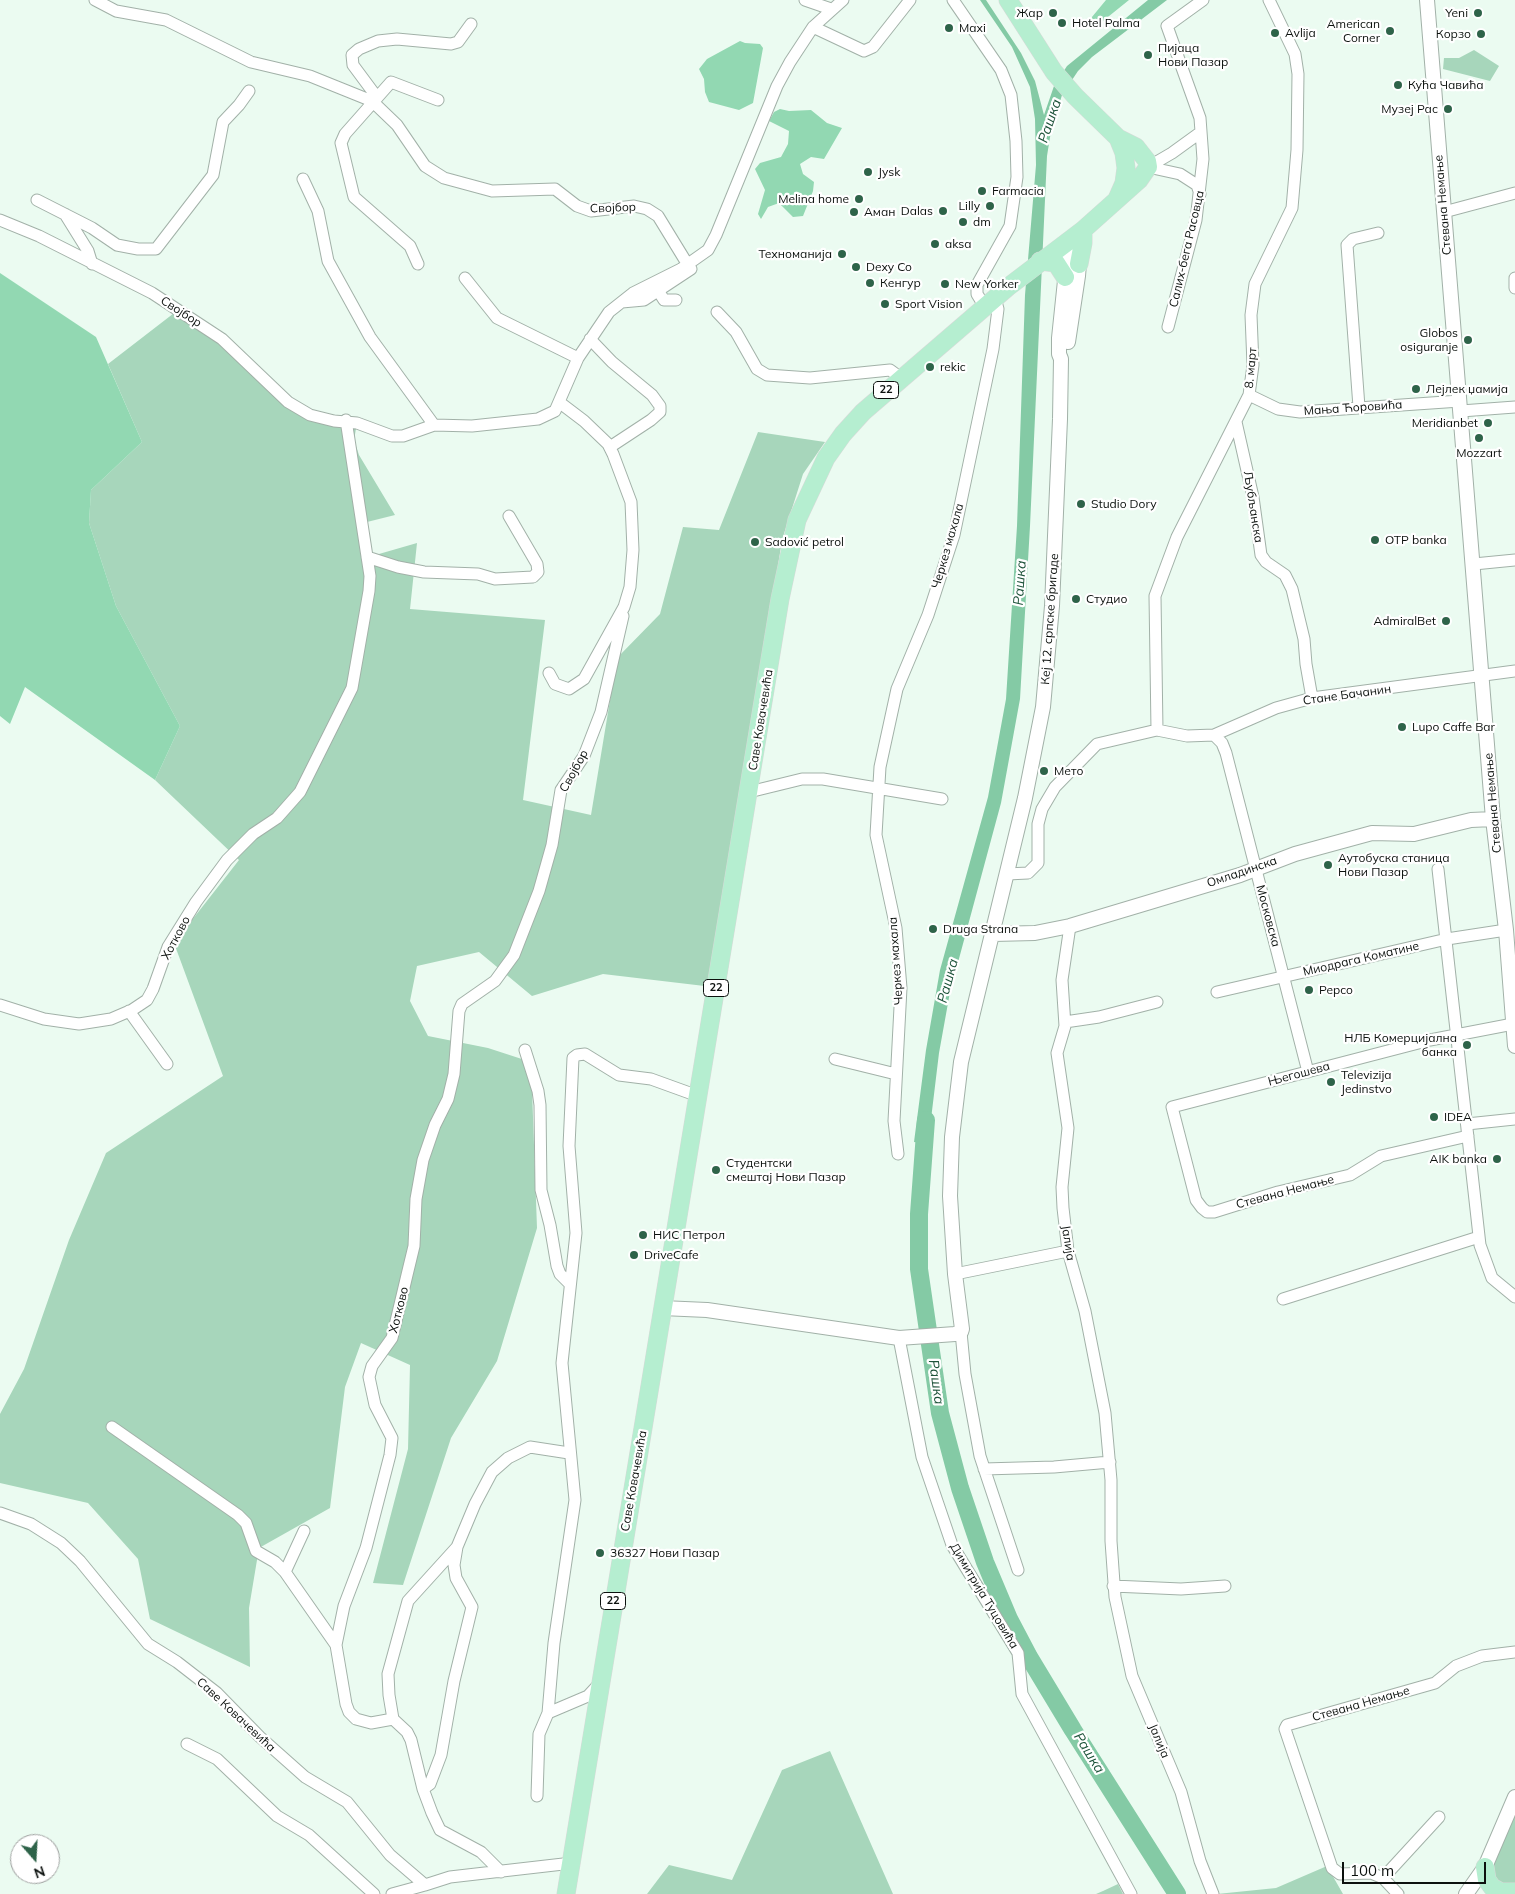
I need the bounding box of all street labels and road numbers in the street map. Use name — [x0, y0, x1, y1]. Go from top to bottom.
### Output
street label: Стевана Немање — [1431, 154, 1455, 256]
street label: Салих-бега Расовца — [1167, 189, 1207, 309]
street label: Својбор — [590, 200, 636, 216]
street label: Својбор — [158, 293, 204, 331]
street label: 8. март — [1242, 347, 1260, 389]
road number: 22 — [874, 382, 898, 398]
street label: Мања Ћоровића — [1303, 397, 1403, 419]
street label: Љубљанска — [1240, 470, 1266, 544]
street label: Черкез махала — [929, 502, 967, 590]
street label: Кеј 12. српске бригаде — [1038, 553, 1062, 685]
street label: Саве Ковачевића — [746, 668, 776, 772]
street label: Стане Бачанин — [1302, 682, 1392, 708]
street label: Својбор — [557, 747, 591, 795]
street label: Стевана Немање — [1481, 752, 1505, 854]
street label: Омладинска — [1205, 853, 1279, 891]
street label: Московска — [1253, 884, 1283, 948]
street label: Хотково — [159, 914, 193, 962]
street label: Черкез махала — [886, 917, 906, 1005]
street label: Миодрага Коматине — [1302, 939, 1420, 979]
road number: 22 — [704, 980, 728, 996]
street label: Његошева — [1266, 1059, 1332, 1089]
street label: Стевана Немање — [1235, 1172, 1335, 1212]
street label: Јалија — [1058, 1224, 1078, 1262]
street label: Хотково — [386, 1285, 412, 1335]
street label: Саве Ковачевића — [618, 1429, 650, 1533]
street label: Димитрија Туцовића — [947, 1541, 1021, 1651]
road number: 22 — [600, 1592, 626, 1610]
street label: Саве Ковачевића — [194, 1675, 278, 1755]
street label: Стевана Немање — [1311, 1683, 1411, 1725]
street label: Јалија — [1145, 1722, 1173, 1760]

